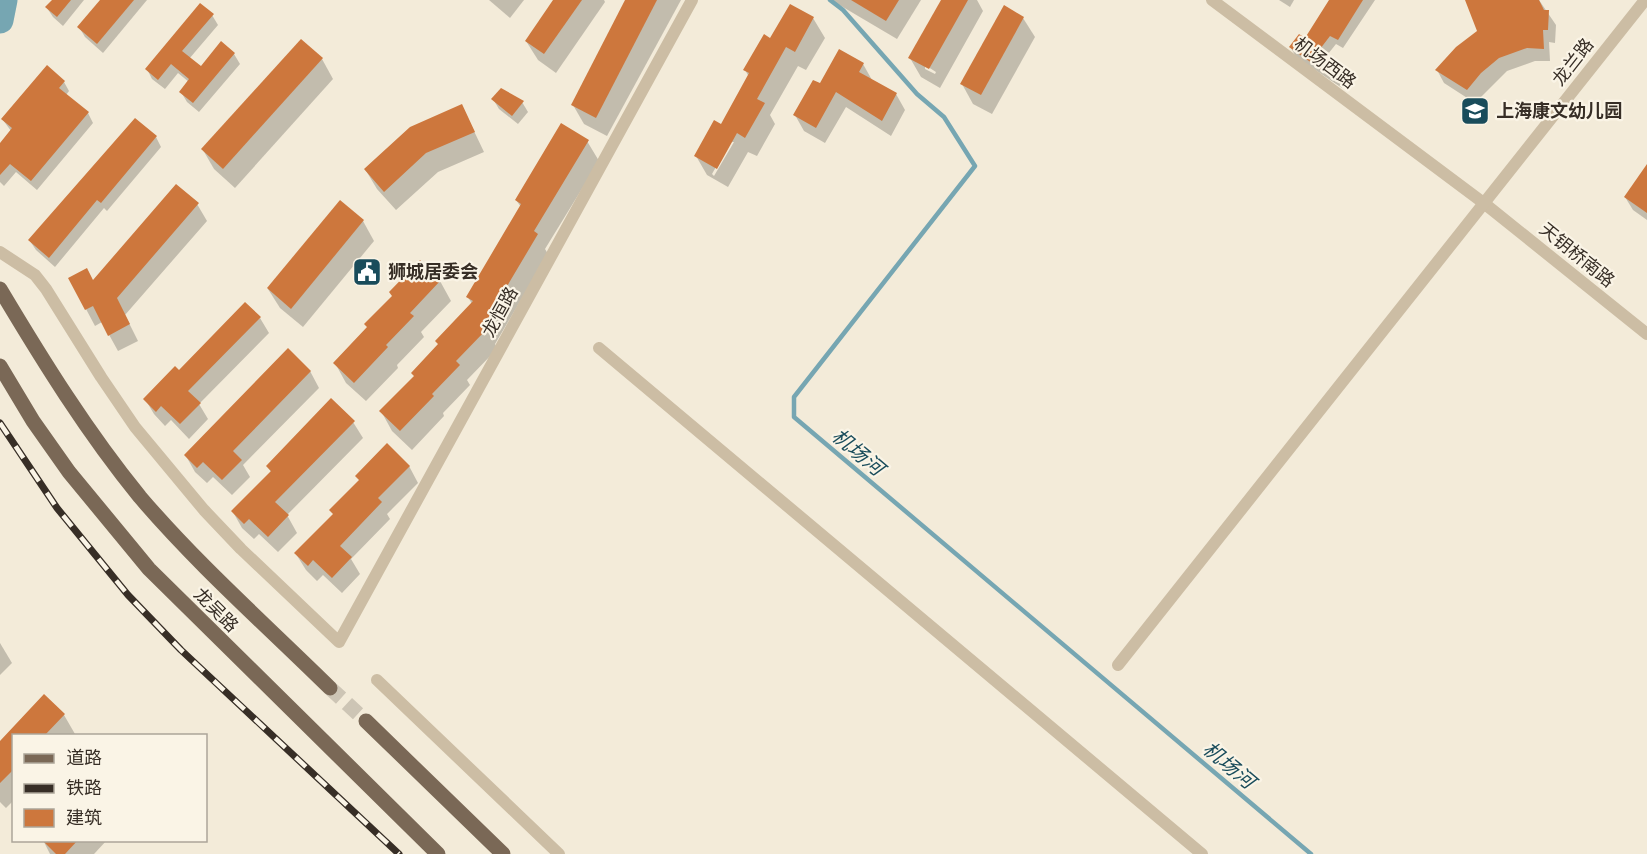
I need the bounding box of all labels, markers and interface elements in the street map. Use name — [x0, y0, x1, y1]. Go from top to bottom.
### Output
street label: 机场西路 — [1290, 33, 1360, 93]
street label: 龙兰路 — [1548, 34, 1598, 89]
school or university icon: 上海康文幼儿园 — [1459, 95, 1491, 127]
place label: 上海康文幼儿园 — [1496, 100, 1622, 121]
street label: 天钥桥南路 — [1536, 218, 1619, 291]
public building icon: 狮城居委会 — [351, 256, 383, 288]
place label: 狮城居委会 — [388, 261, 478, 282]
street label: 龙恒路 — [477, 283, 522, 340]
water label: 机场河 — [827, 424, 892, 483]
street label: 龙吴路 — [190, 583, 243, 636]
legend — [12, 734, 207, 842]
water label: 机场河 — [1198, 737, 1263, 796]
text: 道路 — [66, 747, 102, 768]
text: 铁路 — [66, 777, 102, 798]
text: 建筑 — [66, 807, 102, 828]

